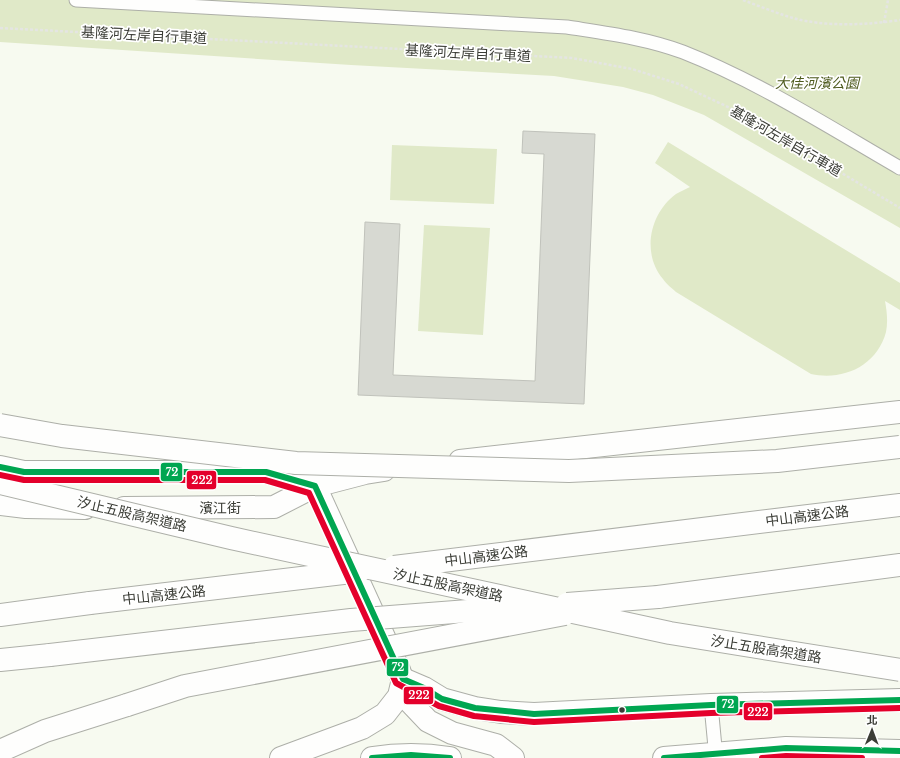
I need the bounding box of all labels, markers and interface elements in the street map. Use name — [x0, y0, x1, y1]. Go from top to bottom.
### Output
street label: 基隆河左岸自行車道 — [81, 23, 207, 47]
street label: 基隆河左岸自行車道 — [405, 41, 531, 65]
park label: 大佳河濱公園 — [775, 74, 861, 92]
street label: 基隆河左岸自行車道 — [727, 102, 845, 180]
line badge: 72 — [160, 462, 183, 482]
text: 72 — [166, 465, 178, 479]
line badge: 222 — [186, 470, 217, 490]
text: 222 — [191, 473, 213, 487]
street label: 汐止五股高架道路 — [75, 493, 189, 535]
street label: 濱江街 — [199, 499, 241, 517]
street label: 中山高速公路 — [764, 502, 850, 530]
street label: 中山高速公路 — [443, 542, 529, 570]
street label: 汐止五股高架道路 — [391, 565, 505, 605]
street label: 中山高速公路 — [121, 582, 207, 608]
street label: 汐止五股高架道路 — [709, 631, 823, 667]
line badge: 72 — [386, 658, 409, 677]
text: 72 — [392, 660, 404, 674]
line badge: 222 — [403, 686, 434, 705]
text: 222 — [408, 688, 430, 702]
line badge: 72 — [716, 695, 739, 714]
text: 72 — [722, 697, 734, 711]
line badge: 222 — [743, 702, 773, 721]
unlabelled marker — [617, 705, 627, 715]
text: 222 — [747, 705, 769, 719]
north arrow — [852, 710, 892, 750]
text: 北 — [867, 713, 878, 727]

